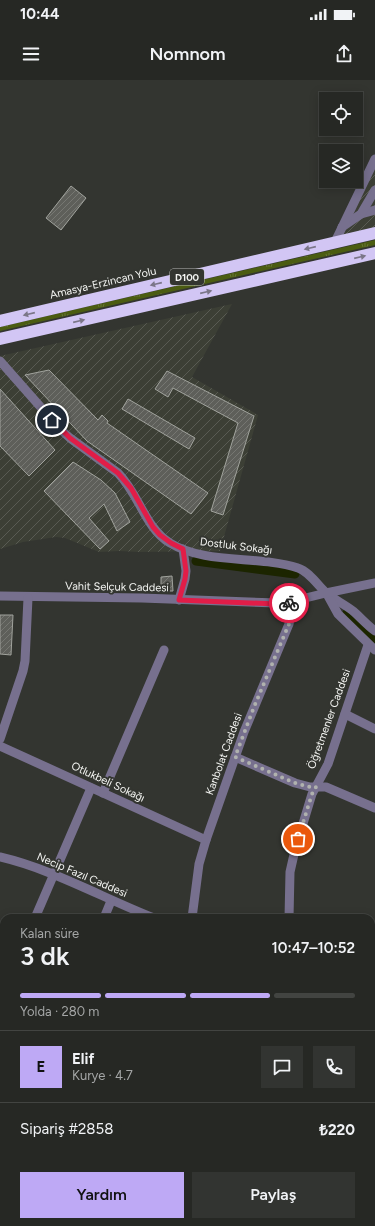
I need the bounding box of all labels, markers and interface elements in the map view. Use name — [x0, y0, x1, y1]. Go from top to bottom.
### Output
text: 10:44 — [20, 5, 60, 23]
icon: menu — [20, 43, 42, 65]
text: Nomnom — [149, 43, 226, 65]
icon: share — [333, 43, 355, 65]
map controls — [319, 92, 363, 188]
button: locate — [319, 92, 363, 136]
button: layers — [319, 144, 363, 188]
one-way arrow — [304, 246, 316, 252]
one-way arrow — [353, 253, 366, 259]
street label: Amasya-Erzincan Yolu — [48, 264, 158, 302]
road number: D100 — [170, 269, 204, 285]
one-way arrow — [150, 282, 162, 288]
one-way arrow — [199, 288, 212, 294]
one-way arrow — [23, 311, 35, 317]
one-way arrow — [73, 318, 85, 324]
pin — [35, 403, 69, 437]
icon: home — [41, 409, 63, 431]
street label: Dostluk Sokağı — [199, 535, 273, 557]
street label: Vahit Selçuk Caddesi — [65, 580, 169, 594]
courier — [269, 583, 309, 623]
icon: bike — [278, 592, 300, 614]
street label: Öğretmenler Caddesi — [304, 667, 353, 771]
street label: Kanbolat Caddesi — [203, 711, 245, 797]
street label: Otlukbeli Sokağı — [69, 759, 147, 805]
pin — [281, 822, 315, 856]
icon: bag — [287, 828, 309, 850]
street label: Necip Fazıl Caddesi — [35, 850, 129, 900]
text: Kalan süre — [20, 926, 79, 941]
text: 10:47–10:52 — [271, 939, 355, 957]
text: 3 dk — [20, 940, 69, 972]
text: Yolda · 280 m — [20, 1004, 99, 1019]
button: chat — [261, 1046, 303, 1088]
button: phone — [313, 1046, 355, 1088]
text: Elif — [72, 1050, 94, 1068]
text: E — [37, 1058, 45, 1076]
text: Kurye · 4.7 — [72, 1068, 133, 1083]
text: Sipariş #2858 — [20, 1120, 113, 1138]
text: ₺220 — [319, 1121, 355, 1139]
button: Yardım — [20, 1172, 184, 1218]
button: Paylaş — [192, 1172, 355, 1218]

